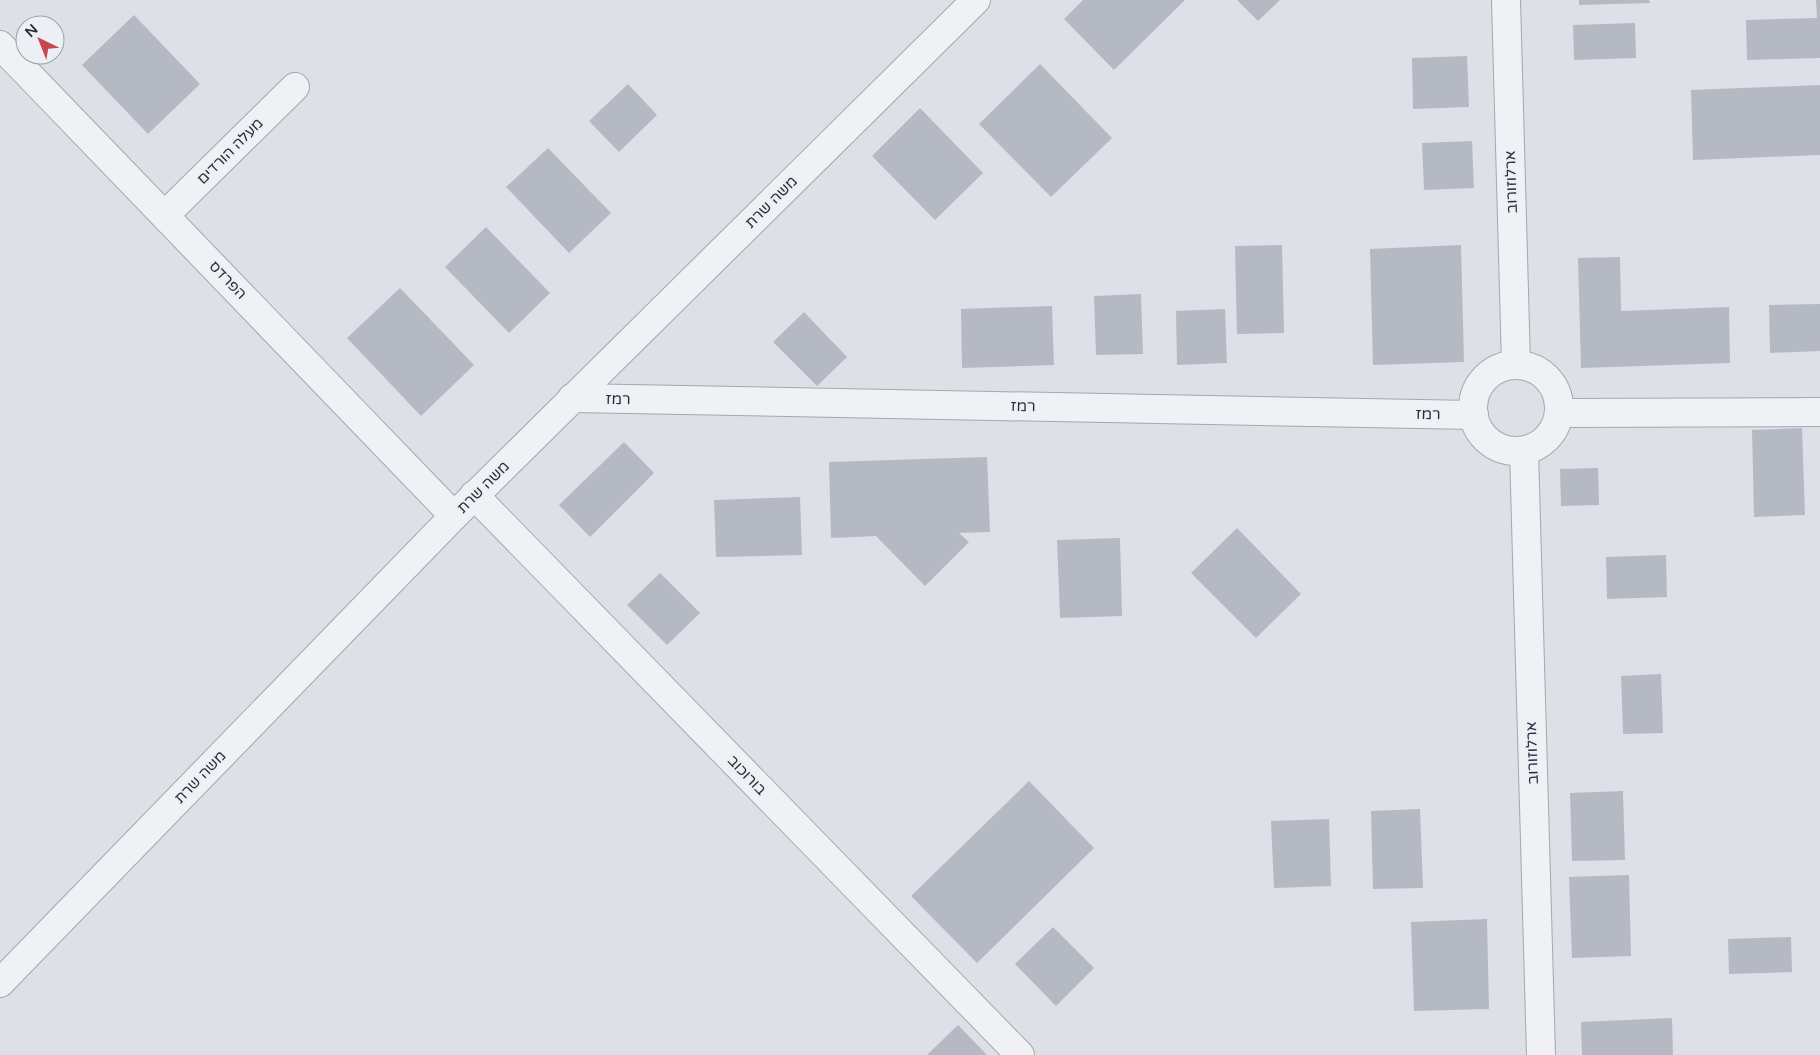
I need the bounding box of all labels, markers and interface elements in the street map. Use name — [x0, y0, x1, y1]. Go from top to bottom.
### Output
north arrow — [15, 15, 65, 65]
text: N — [22, 21, 41, 41]
street label: מעלה הורדים — [193, 114, 267, 188]
street label: ארלוזורוב — [1501, 150, 1521, 214]
street label: משה שרת — [741, 172, 801, 232]
street label: הפרדס — [205, 257, 251, 303]
street label: רמז — [605, 390, 631, 408]
street label: רמז — [1010, 397, 1036, 415]
street label: רמז — [1415, 405, 1441, 423]
street label: משה שרת — [453, 457, 513, 517]
street label: ארלוזורוב — [1522, 721, 1542, 785]
street label: משה שרת — [170, 747, 230, 807]
street label: בורוכוב — [724, 751, 771, 799]

